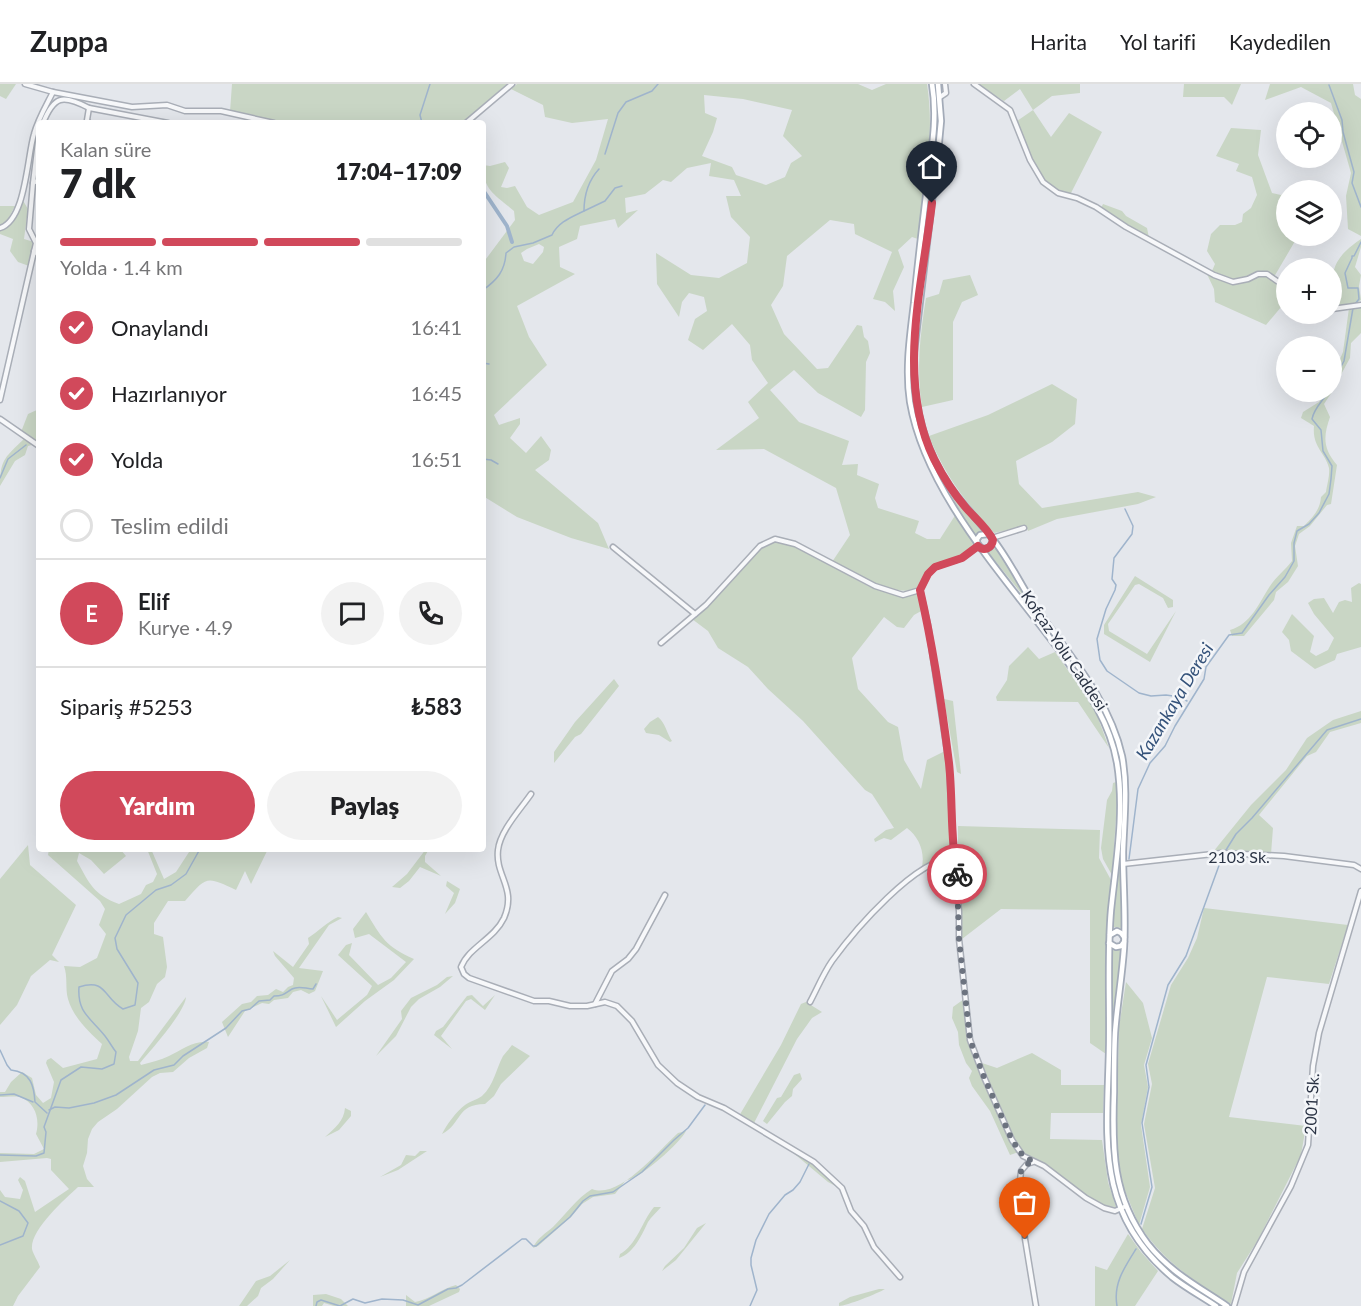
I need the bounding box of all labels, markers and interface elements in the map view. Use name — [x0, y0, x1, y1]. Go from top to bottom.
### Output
text: Zuppa — [30, 24, 108, 58]
text: Harita — [1030, 29, 1087, 54]
text: Yol tarifi — [1120, 29, 1196, 54]
text: Kaydedilen — [1229, 29, 1331, 54]
map controls — [1276, 102, 1342, 402]
button: locate — [1276, 102, 1342, 168]
text: Kalan süre — [60, 137, 151, 161]
pin — [906, 141, 957, 203]
icon: home — [915, 150, 948, 183]
text: 17:04–17:09 — [336, 158, 462, 185]
text: 7 dk — [60, 160, 136, 206]
button: layers — [1276, 180, 1342, 246]
text: Yolda · 1.4 km — [60, 255, 183, 279]
button: + — [1276, 258, 1342, 324]
icon: check — [60, 311, 93, 344]
text: Onaylandı — [111, 314, 209, 341]
text: 16:41 — [411, 315, 462, 339]
button: − — [1276, 336, 1342, 402]
icon: check — [60, 377, 93, 410]
text: Hazırlanıyor — [111, 380, 227, 407]
text: 16:45 — [411, 381, 462, 405]
icon: check — [60, 443, 93, 476]
text: Yolda — [111, 446, 163, 473]
text: 16:51 — [411, 447, 462, 471]
text: Teslim edildi — [111, 512, 229, 539]
button: chat — [321, 582, 384, 645]
button: phone — [399, 582, 462, 645]
street label: Kofçaz Yolu Caddesi — [1018, 586, 1112, 714]
text: Elif — [138, 588, 170, 615]
text: E — [85, 600, 98, 627]
text: Kurye · 4.9 — [138, 615, 233, 639]
water label: Kazankaya Deresi — [1131, 639, 1217, 763]
text: Sipariş #5253 — [60, 693, 193, 720]
text: ₺583 — [411, 693, 462, 720]
button: Yardım — [60, 771, 255, 840]
button: Paylaş — [267, 771, 462, 840]
courier — [927, 844, 987, 904]
street label: 2103 Sk. — [1208, 847, 1270, 866]
icon: bike — [941, 858, 974, 891]
street label: 2001 Sk. — [1300, 1073, 1322, 1135]
pin — [999, 1177, 1050, 1239]
icon: bag — [1008, 1186, 1041, 1219]

